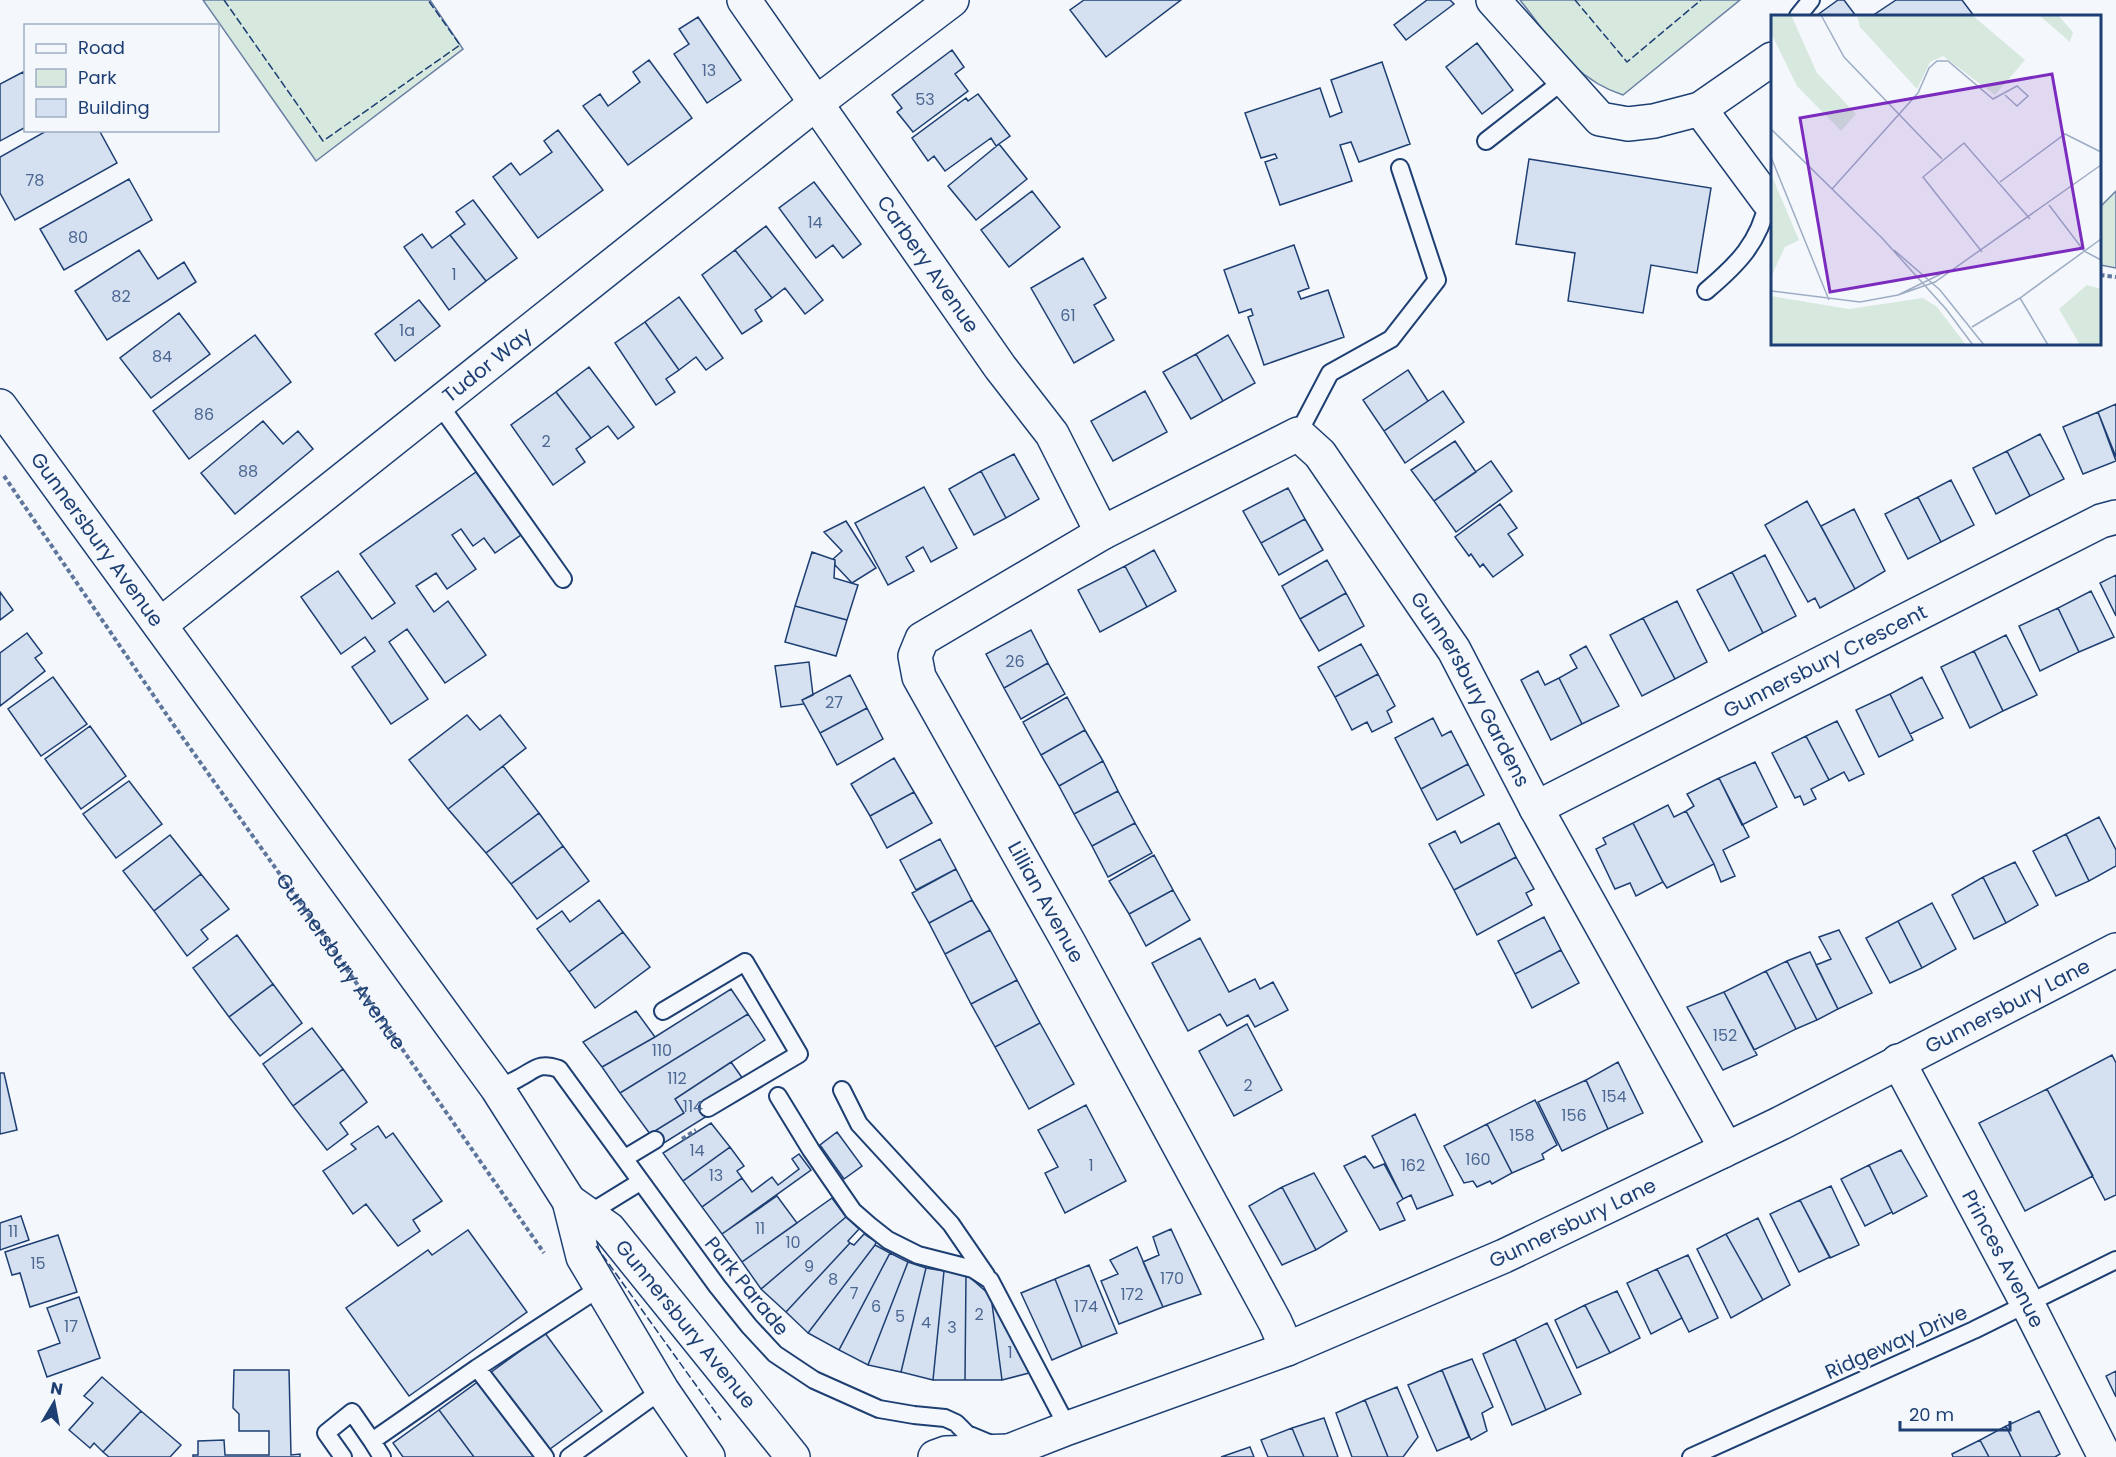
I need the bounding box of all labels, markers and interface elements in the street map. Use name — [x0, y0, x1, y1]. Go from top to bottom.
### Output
inset map — [1771, 15, 2101, 345]
legend — [24, 24, 219, 132]
text: Road — [78, 35, 125, 60]
house number: 13 — [702, 59, 716, 82]
text: Park — [78, 65, 117, 90]
house number: 53 — [915, 88, 935, 111]
text: Building — [78, 95, 150, 120]
house number: 78 — [26, 169, 44, 192]
street label: Carbery Avenue — [871, 190, 986, 338]
house number: 14 — [807, 211, 823, 234]
house number: 80 — [68, 226, 88, 249]
house number: 1 — [451, 263, 457, 286]
house number: 82 — [111, 285, 131, 308]
house number: 61 — [1060, 304, 1076, 327]
house number: 1a — [399, 319, 415, 342]
street label: Tudor Way — [436, 320, 538, 409]
house number: 84 — [152, 345, 172, 368]
house number: 86 — [194, 403, 214, 426]
house number: 2 — [541, 430, 551, 453]
street label: Gunnersbury Avenue — [24, 446, 170, 632]
house number: 88 — [238, 460, 258, 483]
street label: Gunnersbury Gardens — [1404, 586, 1537, 792]
street label: Gunnersbury Crescent — [1718, 598, 1932, 725]
house number: 26 — [1005, 650, 1025, 673]
house number: 27 — [825, 691, 843, 714]
street label: Lillian Avenue — [1001, 836, 1091, 968]
street label: Gunnersbury Avenue — [269, 867, 413, 1055]
street label: Gunnersbury Lane — [1920, 952, 2095, 1060]
house number: 152 — [1713, 1024, 1737, 1047]
house number: 110 — [652, 1039, 672, 1062]
house number: 112 — [667, 1067, 687, 1090]
house number: 2 — [1243, 1074, 1253, 1097]
house number: 154 — [1601, 1085, 1627, 1108]
house number: 114 — [683, 1095, 703, 1118]
house number: 156 — [1561, 1104, 1587, 1127]
house number: 158 — [1509, 1124, 1535, 1147]
house number: 14 — [689, 1139, 705, 1162]
house number: 160 — [1465, 1148, 1491, 1171]
house number: 1 — [1088, 1154, 1094, 1177]
house number: 162 — [1401, 1154, 1425, 1177]
house number: 13 — [709, 1164, 723, 1187]
street label: Gunnersbury Lane — [1485, 1171, 1661, 1275]
street label: Princes Avenue — [1955, 1185, 2051, 1332]
house number: 11 — [755, 1217, 765, 1240]
house number: 11 — [8, 1220, 18, 1243]
street label: Park Parade — [698, 1230, 796, 1342]
house number: 10 — [785, 1231, 801, 1254]
street label: Gunnersbury Avenue — [609, 1234, 763, 1415]
house number: 15 — [30, 1252, 46, 1275]
house number: 9 — [804, 1255, 814, 1278]
house number: 170 — [1160, 1267, 1184, 1290]
house number: 8 — [828, 1268, 838, 1291]
house number: 7 — [850, 1282, 859, 1305]
house number: 172 — [1120, 1283, 1144, 1306]
house number: 6 — [871, 1295, 881, 1318]
house number: 174 — [1074, 1295, 1098, 1318]
street label: Ridgeway Drive — [1820, 1298, 1972, 1386]
house number: 2 — [974, 1303, 984, 1326]
house number: 5 — [895, 1305, 905, 1328]
house number: 4 — [921, 1311, 931, 1334]
house number: 17 — [64, 1315, 78, 1338]
house number: 3 — [947, 1316, 957, 1339]
house number: 1 — [1007, 1341, 1013, 1364]
north arrow — [24, 1373, 84, 1433]
text: N — [49, 1376, 64, 1401]
scale bar — [1900, 1394, 2010, 1432]
text: 20 m — [1909, 1402, 1954, 1427]

